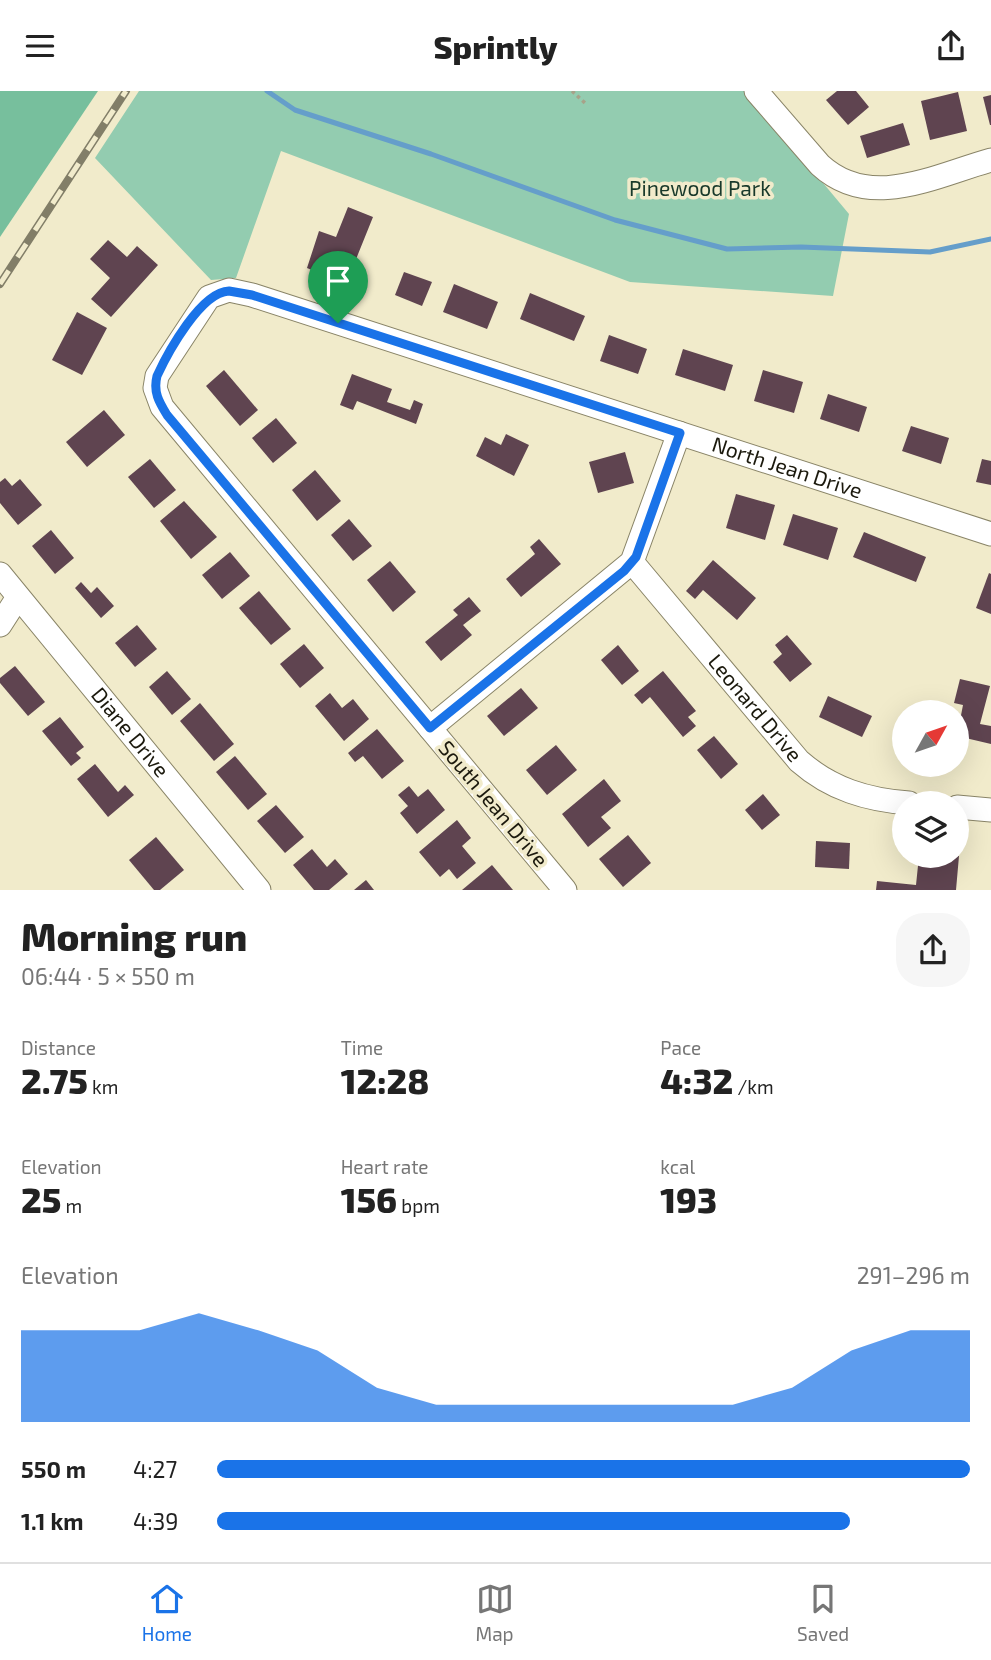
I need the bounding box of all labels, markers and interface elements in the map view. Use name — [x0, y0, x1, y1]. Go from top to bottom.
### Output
icon: menu — [21, 27, 59, 65]
text: Sprintly — [433, 27, 558, 65]
icon: share — [932, 27, 970, 65]
park label: Pinewood Park — [629, 175, 771, 200]
pin — [308, 251, 368, 323]
icon: arrive — [319, 262, 357, 300]
street label: North Jean Drive — [709, 431, 866, 503]
street label: Leonard Drive — [704, 649, 808, 766]
street label: Diane Drive — [87, 682, 175, 782]
north arrow — [892, 700, 970, 777]
map controls — [892, 700, 969, 868]
street label: South Jean Drive — [434, 735, 554, 871]
button: layers — [892, 791, 969, 868]
text: Morning run — [21, 913, 247, 959]
button: share — [896, 913, 970, 987]
text: 06:44 · 5 × 550 m — [21, 962, 195, 990]
text: Distance — [21, 1036, 96, 1059]
text: Time — [341, 1036, 383, 1059]
text: Pace — [660, 1036, 701, 1059]
text: 2.75 — [21, 1059, 88, 1101]
text: 12:28 — [341, 1059, 429, 1101]
text: 4:32 — [660, 1059, 733, 1101]
text: km — [88, 1075, 118, 1098]
text: /km — [733, 1075, 774, 1098]
text: Elevation — [21, 1155, 102, 1178]
text: Heart rate — [341, 1155, 429, 1178]
text: kcal — [660, 1155, 695, 1178]
text: 25 — [21, 1178, 61, 1220]
text: 156 — [341, 1178, 397, 1220]
text: 193 — [660, 1178, 717, 1220]
text: m — [61, 1194, 82, 1217]
text: bpm — [397, 1194, 440, 1217]
text: Elevation — [21, 1261, 119, 1289]
text: 291–296 m — [857, 1261, 970, 1289]
text: 550 m — [21, 1455, 86, 1483]
text: 4:27 — [133, 1455, 177, 1483]
text: 1.1 km — [21, 1507, 84, 1535]
text: 4:39 — [133, 1507, 179, 1535]
tab: Home — [142, 1580, 192, 1645]
tab: Map — [476, 1580, 514, 1645]
tab: Saved — [797, 1580, 849, 1645]

